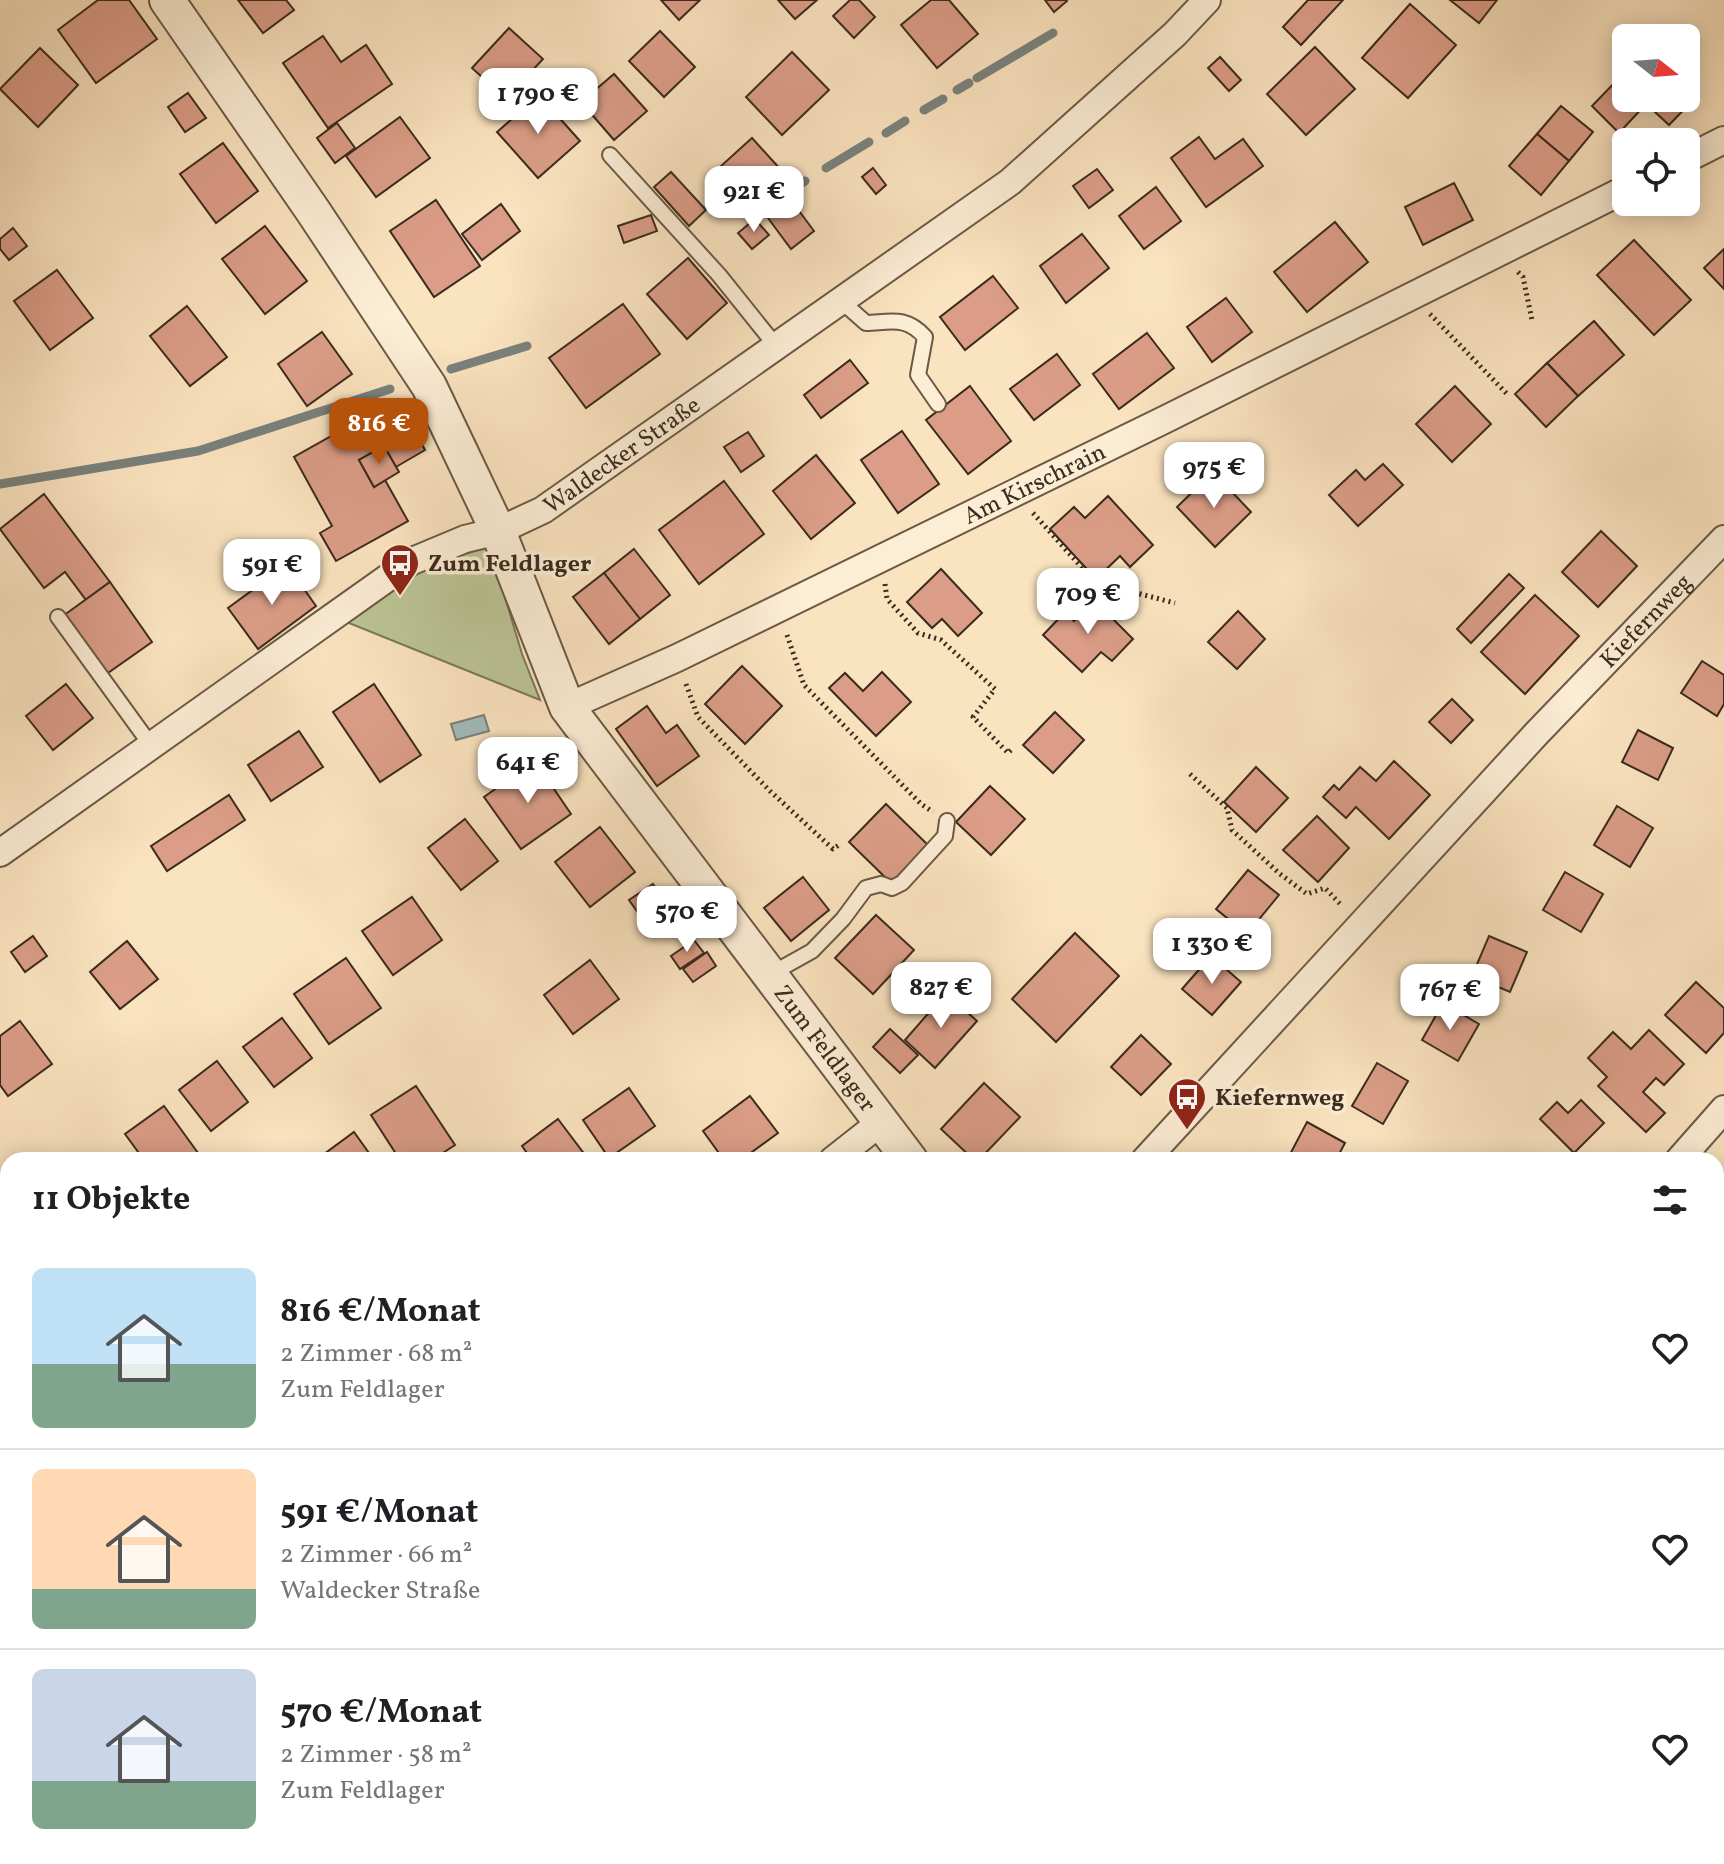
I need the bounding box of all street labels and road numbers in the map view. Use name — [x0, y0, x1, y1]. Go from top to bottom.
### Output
street label: Waldecker Straße — [537, 389, 708, 524]
street label: Am Kirschrain — [958, 436, 1112, 534]
street label: Kiefernweg — [1593, 567, 1701, 677]
street label: Zum Feldlager — [764, 978, 883, 1120]

